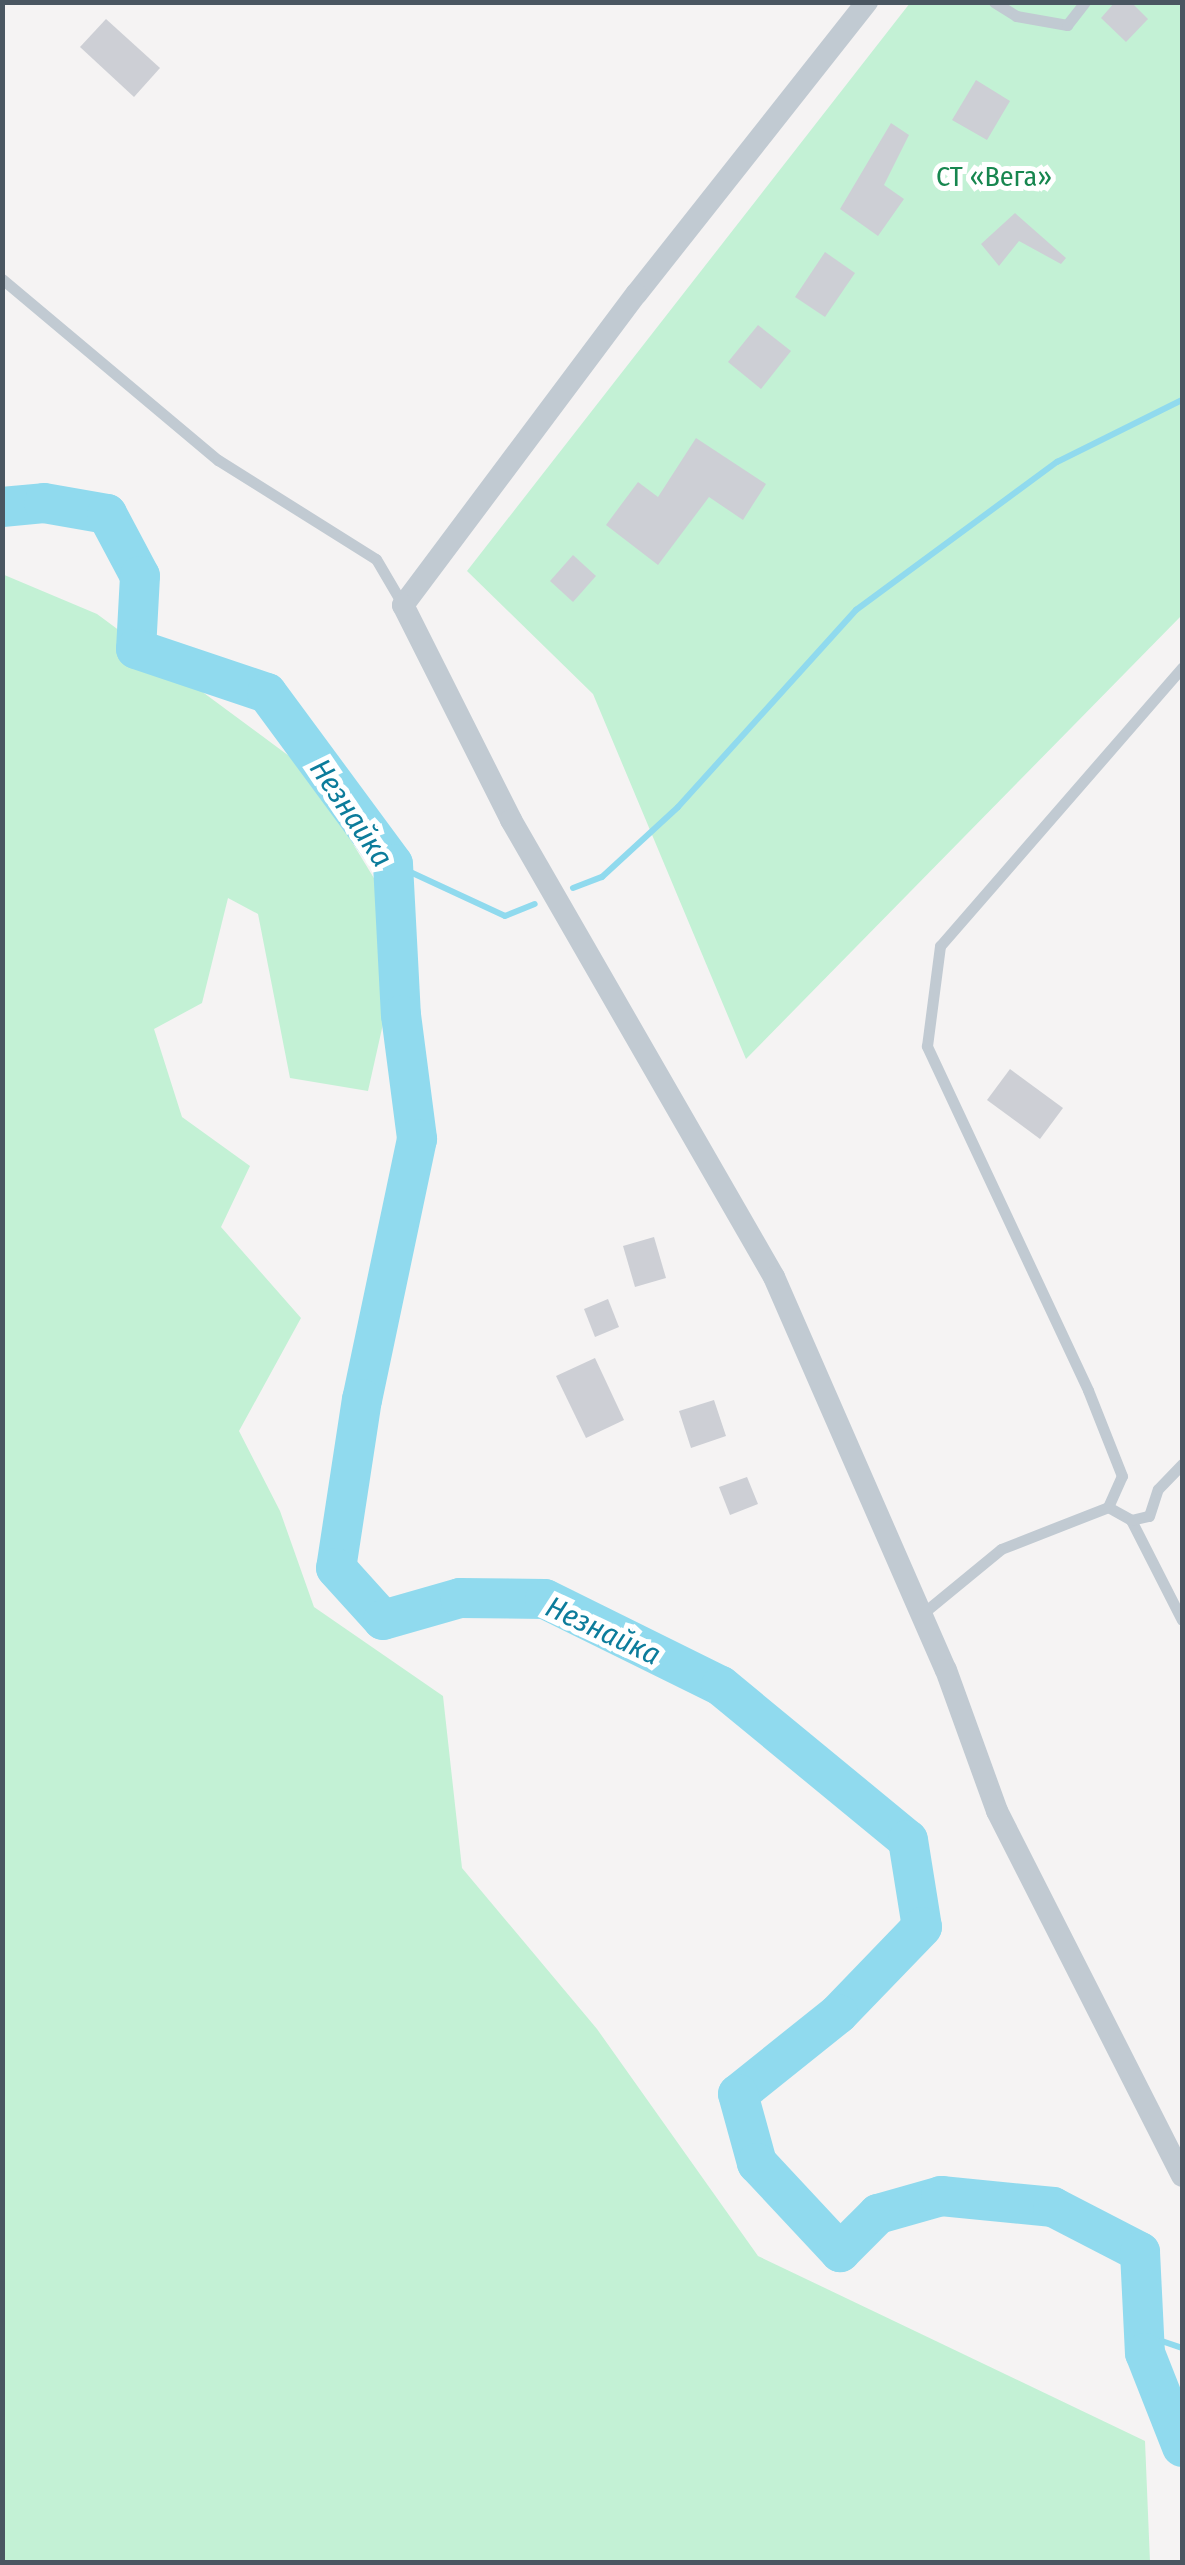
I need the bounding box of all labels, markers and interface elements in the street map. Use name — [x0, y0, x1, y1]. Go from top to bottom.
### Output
park label: СТ «Вега» — [936, 160, 1052, 194]
water label: Незнайка — [302, 752, 400, 874]
water label: Незнайка — [540, 1589, 666, 1673]

